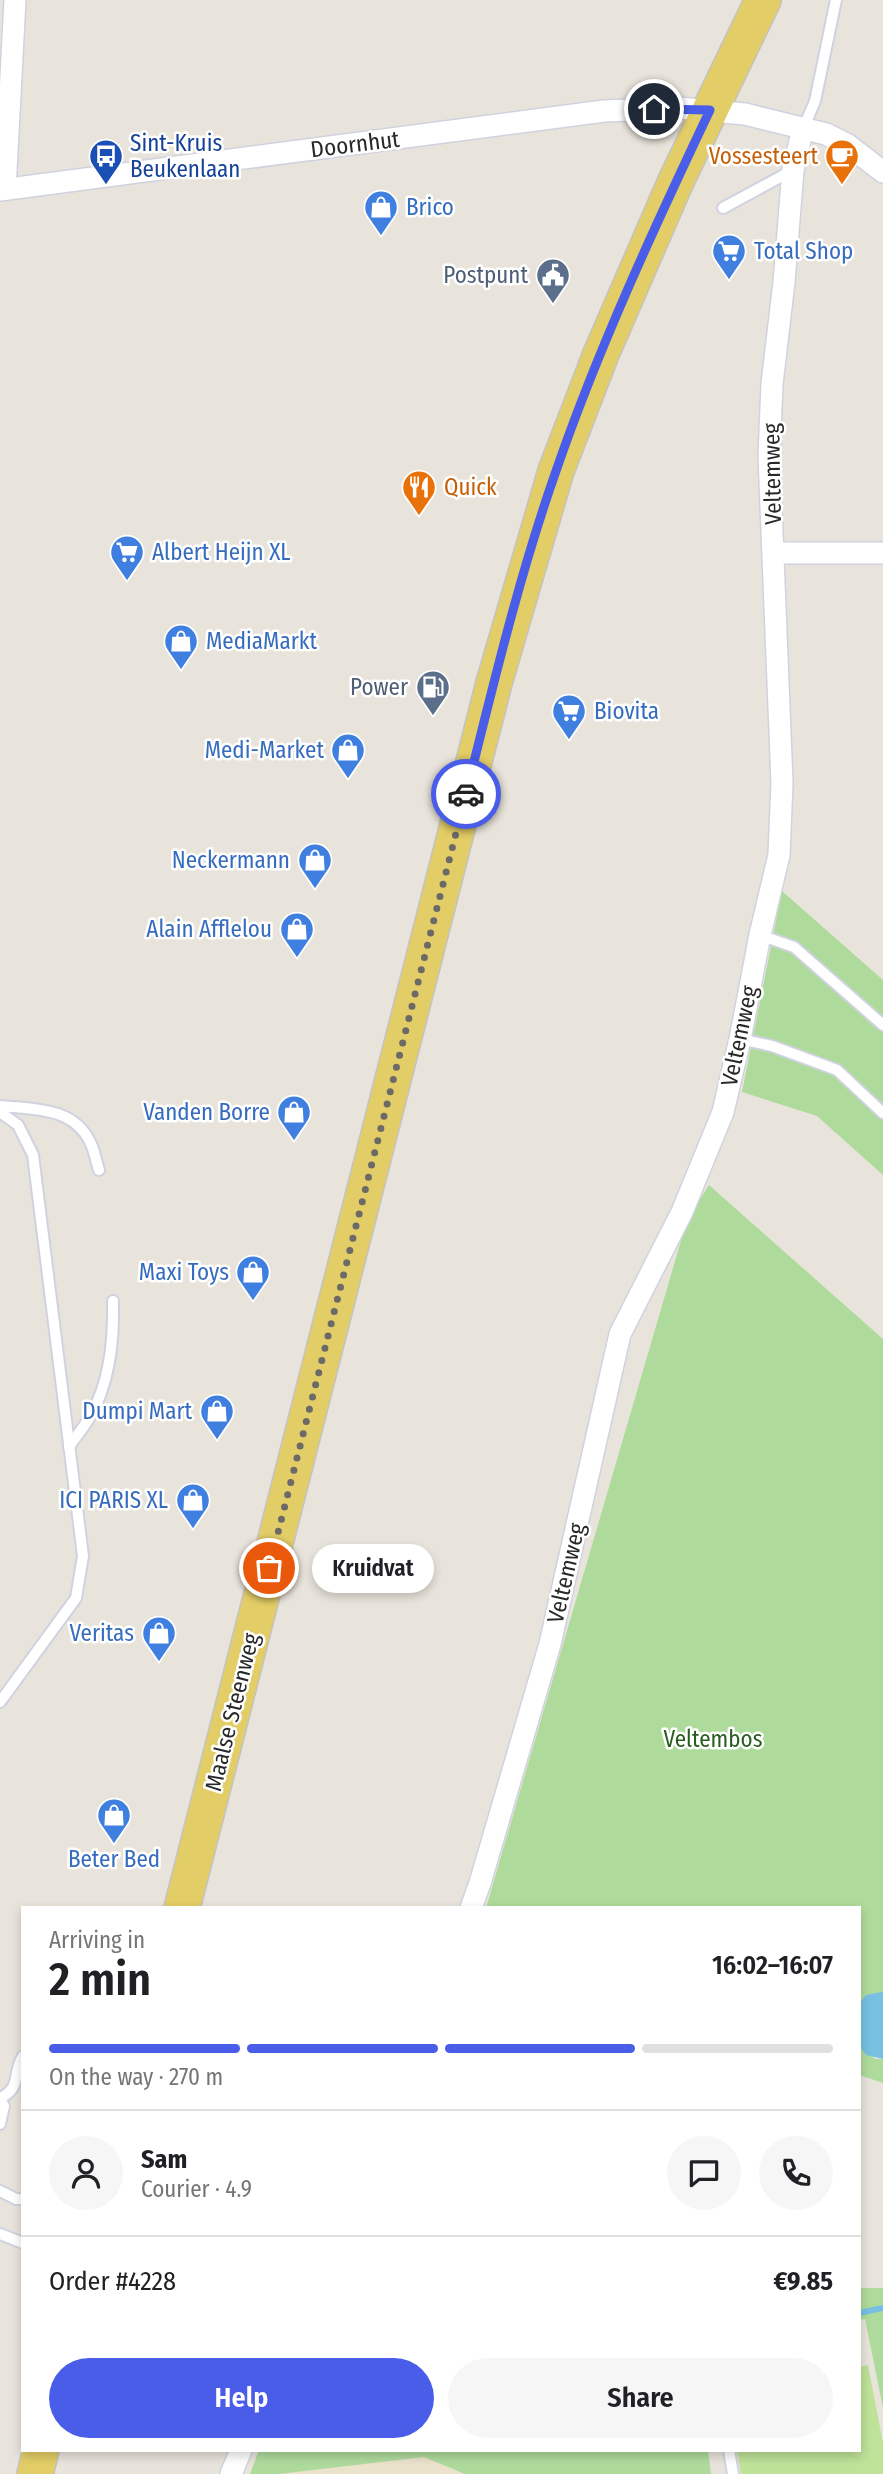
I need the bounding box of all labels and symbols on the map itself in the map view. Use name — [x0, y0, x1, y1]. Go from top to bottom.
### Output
pin — [624, 79, 684, 139]
street label: Doornhut — [309, 125, 402, 163]
place label: Sint-Kruis Beukenlaan — [130, 129, 240, 183]
bus stop icon: Sint-Kruis Beukenlaan — [87, 137, 125, 186]
cafe icon: Vossesteert — [823, 137, 861, 186]
place label: Vossesteert — [709, 142, 818, 170]
shop icon: Brico — [362, 188, 400, 237]
place label: Brico — [406, 193, 454, 221]
supermarket icon: Total Shop — [710, 232, 748, 281]
place label: Total Shop — [754, 237, 853, 265]
public building icon: Postpunt — [534, 256, 572, 305]
place label: Postpunt — [443, 261, 528, 289]
street label: Veltemweg — [757, 423, 787, 525]
restaurant icon: Quick — [400, 468, 438, 517]
place label: Quick — [444, 473, 497, 501]
supermarket icon: Albert Heijn XL — [108, 533, 146, 582]
place label: Albert Heijn XL — [152, 538, 291, 566]
shop icon: MediaMarkt — [162, 622, 200, 671]
place label: MediaMarkt — [206, 627, 317, 655]
fuel station icon: Power — [414, 668, 452, 717]
place label: Power — [350, 673, 408, 701]
supermarket icon: Biovita — [550, 692, 588, 741]
place label: Biovita — [594, 697, 659, 725]
shop icon: Medi-Market — [329, 731, 367, 780]
place label: Medi-Market — [205, 736, 324, 764]
courier — [431, 759, 501, 829]
shop icon: Neckermann — [296, 841, 334, 890]
place label: Neckermann — [172, 846, 290, 874]
shop icon: Alain Afflelou — [278, 910, 316, 959]
place label: Alain Afflelou — [146, 915, 272, 943]
street label: Veltemweg — [715, 983, 763, 1089]
shop icon: Vanden Borre — [275, 1093, 313, 1142]
place label: Vanden Borre — [143, 1098, 270, 1126]
shop icon: Maxi Toys — [234, 1253, 272, 1302]
place label: Maxi Toys — [139, 1258, 229, 1286]
shop icon: Dumpi Mart — [198, 1392, 236, 1441]
place label: Dumpi Mart — [82, 1397, 192, 1425]
shop icon: ICI PARIS XL — [174, 1481, 212, 1530]
place label: ICI PARIS XL — [59, 1486, 168, 1514]
street label: Veltemweg — [541, 1520, 591, 1626]
pin — [239, 1538, 299, 1598]
callout: Kruidvat — [311, 1544, 434, 1592]
shop icon: Veritas — [140, 1614, 178, 1663]
place label: Veritas — [69, 1619, 134, 1647]
street label: Maalse Steenweg — [199, 1630, 265, 1794]
park label: Veltembos — [664, 1725, 763, 1753]
shop icon: Beter Bed — [95, 1796, 133, 1845]
place label: Beter Bed — [68, 1845, 160, 1873]

